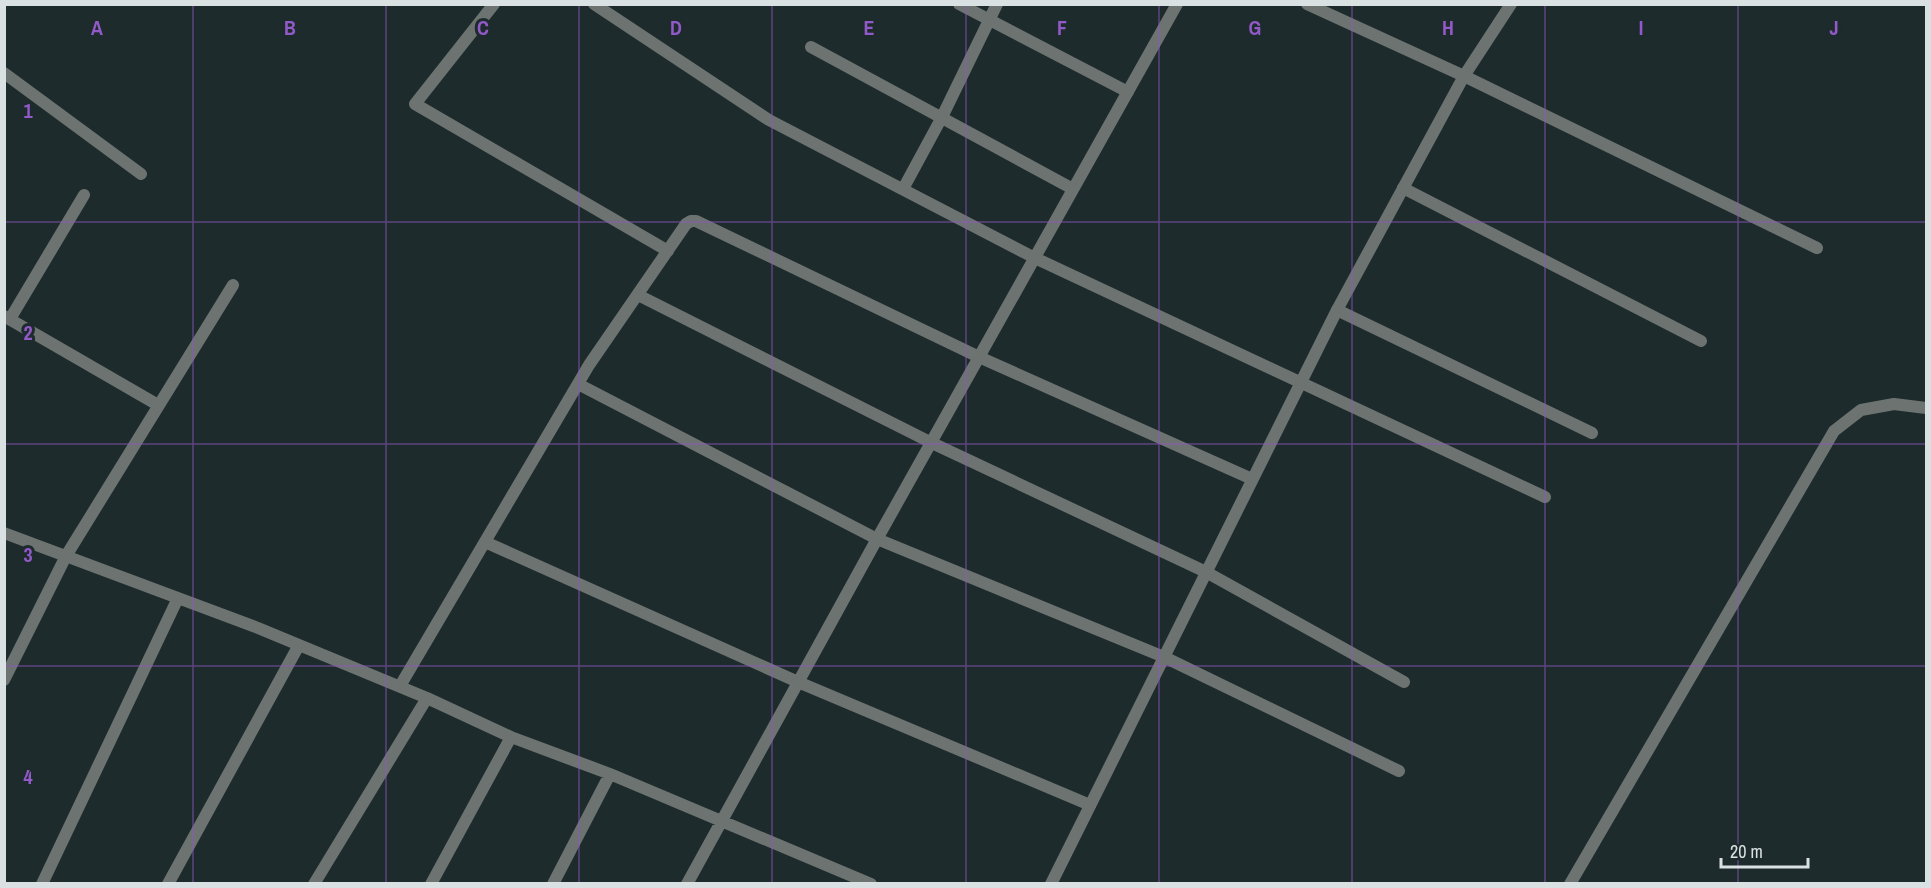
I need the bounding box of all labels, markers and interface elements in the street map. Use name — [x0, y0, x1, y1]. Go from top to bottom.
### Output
text: A — [91, 14, 103, 41]
text: B — [284, 14, 296, 41]
text: C — [477, 14, 489, 41]
text: D — [670, 14, 682, 41]
text: E — [864, 14, 875, 41]
text: F — [1057, 14, 1067, 41]
text: G — [1249, 14, 1261, 41]
text: H — [1442, 14, 1454, 41]
text: I — [1639, 14, 1643, 41]
text: J — [1829, 14, 1839, 41]
text: 1 — [23, 97, 33, 124]
text: 2 — [23, 319, 33, 346]
text: 3 — [23, 541, 33, 568]
text: 4 — [23, 763, 33, 790]
scale bar — [1721, 831, 1808, 869]
text: 20 m — [1730, 839, 1763, 864]

